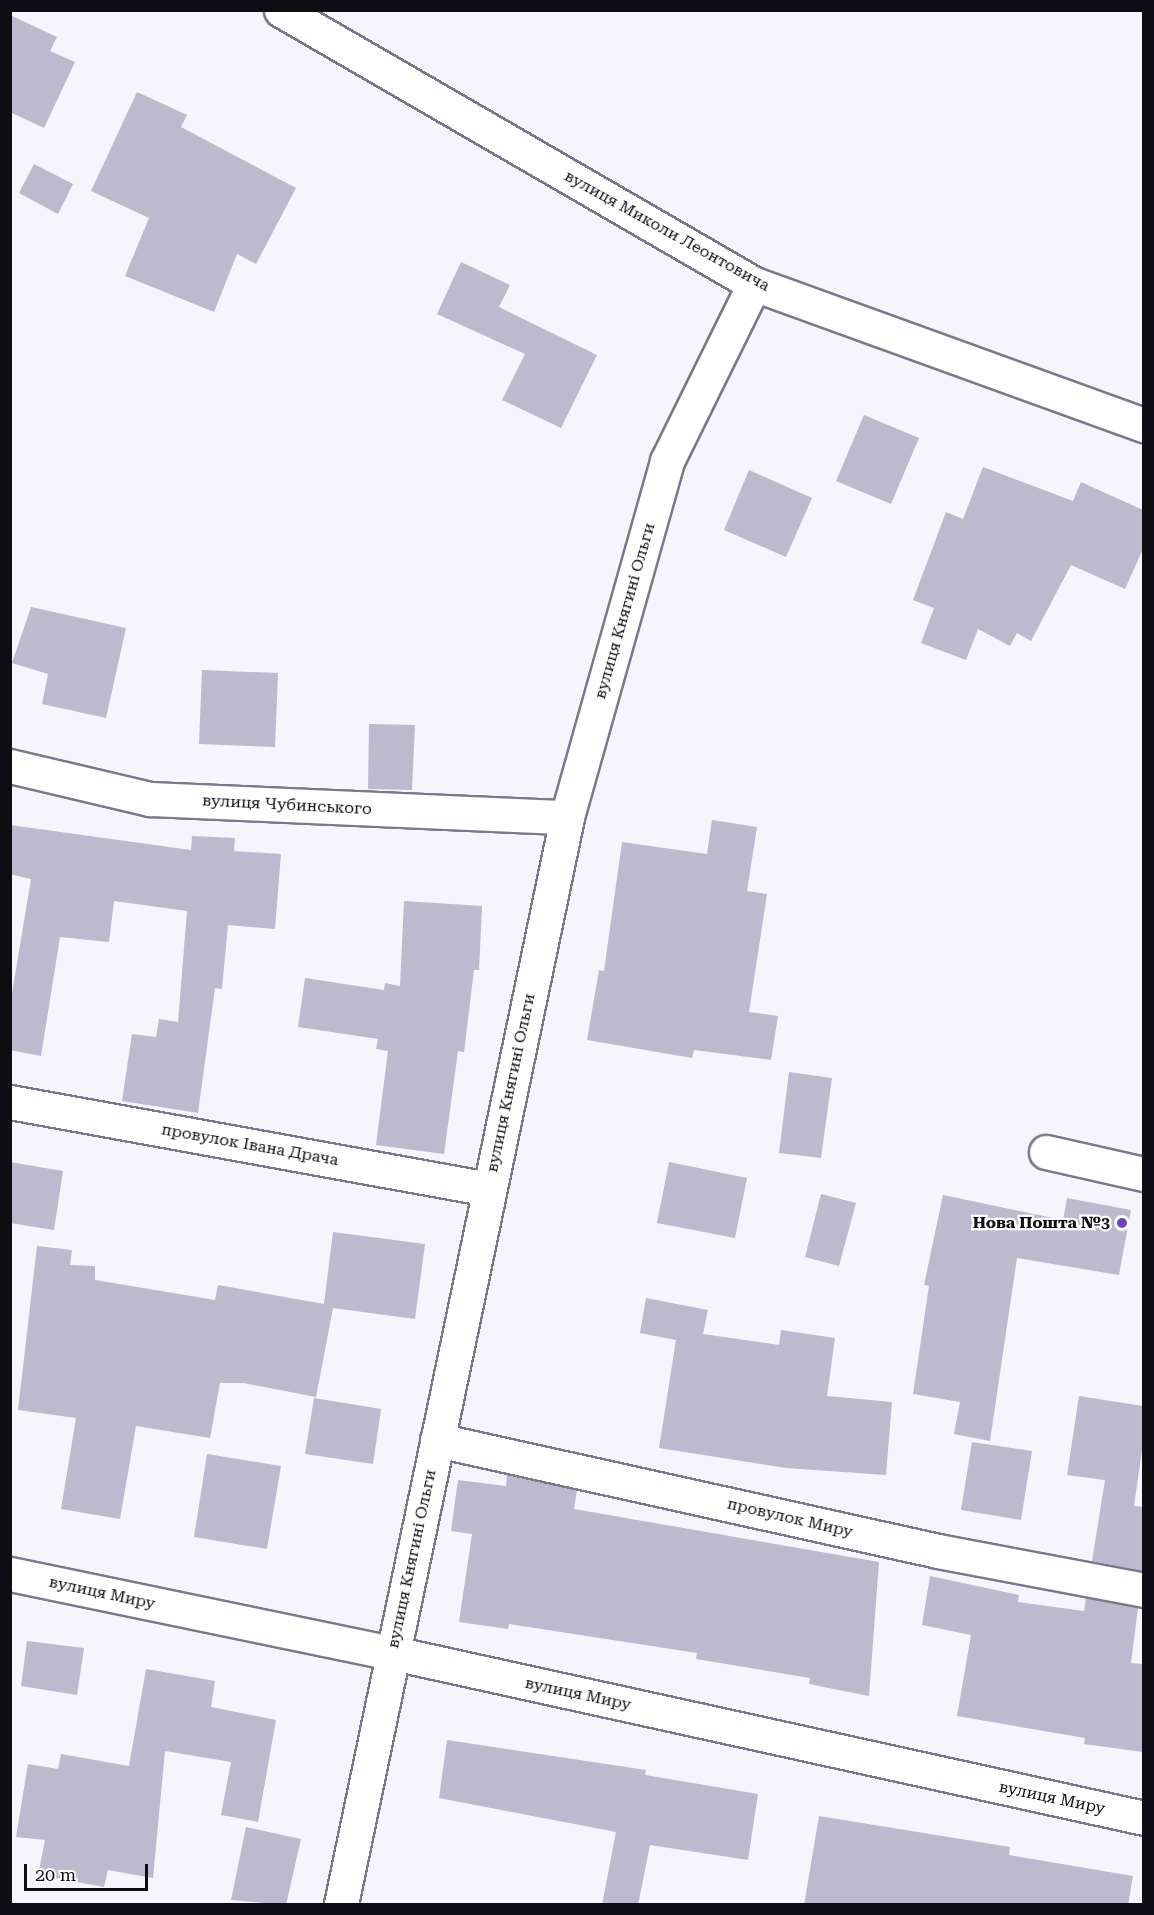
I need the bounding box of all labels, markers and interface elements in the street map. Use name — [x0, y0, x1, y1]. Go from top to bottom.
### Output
street label: вулиця Миколи Леонтовича — [561, 166, 773, 296]
street label: вулиця Княгині Ольги — [591, 521, 659, 701]
street label: вулиця Чубинського — [202, 791, 372, 819]
street label: вулиця Княгині Ольги — [483, 992, 539, 1174]
street label: провулок Івана Драча — [160, 1120, 340, 1170]
place label: Нова Пошта №3 — [973, 1213, 1110, 1233]
marker: Нова Пошта №3 — [1115, 1216, 1129, 1230]
street label: вулиця Княгині Ольги — [384, 1468, 440, 1650]
street label: провулок Миру — [725, 1494, 855, 1542]
street label: вулиця Миру — [47, 1572, 157, 1614]
street label: вулиця Миру — [523, 1673, 633, 1715]
street label: вулиця Миру — [997, 1777, 1107, 1819]
scale bar — [27, 1852, 152, 1890]
text: 20 m — [35, 1864, 76, 1885]

